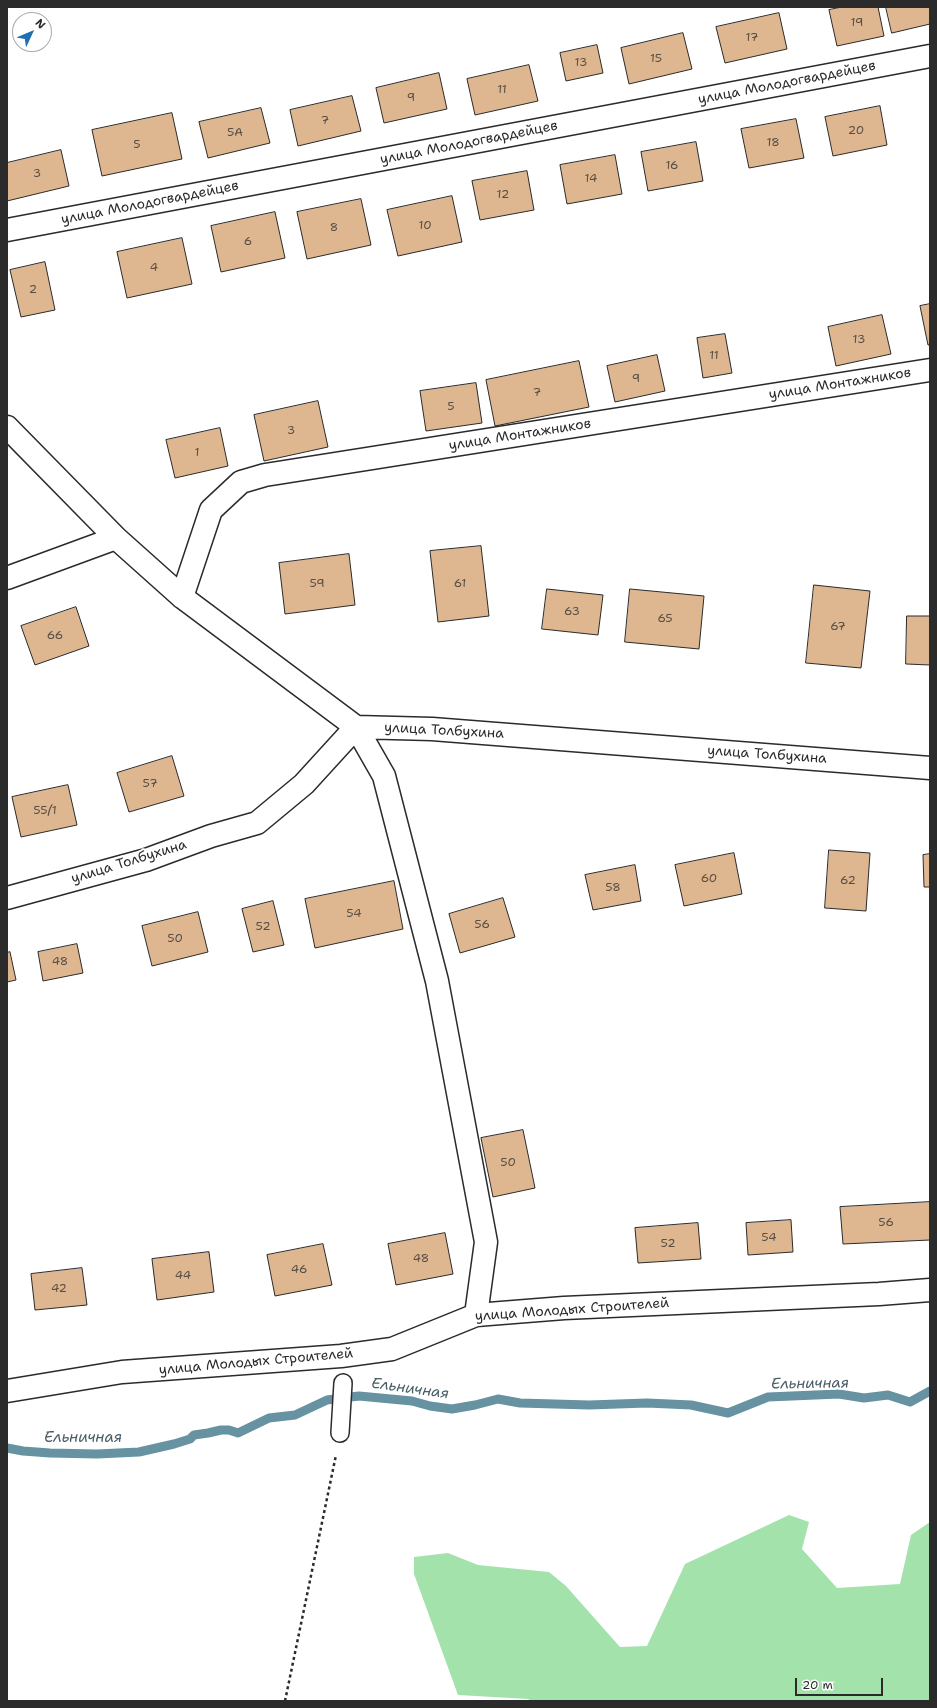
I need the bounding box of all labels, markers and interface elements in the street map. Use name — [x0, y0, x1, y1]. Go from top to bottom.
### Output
north arrow — [12, 12, 52, 52]
text: N — [32, 16, 49, 32]
house number: 19 — [851, 16, 863, 30]
house number: 17 — [746, 31, 758, 45]
house number: 15 — [650, 52, 662, 66]
house number: 13 — [575, 56, 587, 70]
street label: улица Молодогвардейцев — [697, 58, 877, 108]
house number: 11 — [497, 83, 507, 97]
house number: 9 — [407, 91, 415, 105]
house number: 7 — [321, 114, 329, 128]
street label: улица Молодогвардейцев — [379, 118, 559, 168]
house number: 20 — [848, 124, 864, 138]
house number: 5А — [227, 126, 243, 140]
house number: 18 — [766, 136, 780, 150]
house number: 5 — [133, 138, 141, 152]
house number: 16 — [665, 159, 679, 173]
house number: 3 — [33, 167, 41, 181]
house number: 14 — [585, 172, 597, 186]
street label: улица Молодогвардейцев — [60, 178, 240, 228]
house number: 12 — [497, 188, 509, 202]
house number: 10 — [418, 219, 432, 233]
house number: 8 — [330, 221, 338, 235]
house number: 6 — [244, 235, 252, 249]
house number: 4 — [150, 261, 158, 275]
house number: 2 — [29, 283, 37, 297]
house number: 13 — [853, 333, 865, 347]
house number: 11 — [709, 349, 719, 363]
street label: улица Монтажников — [768, 364, 912, 404]
house number: 9 — [632, 372, 640, 386]
house number: 7 — [533, 386, 541, 400]
house number: 5 — [447, 400, 455, 414]
street label: улица Монтажников — [448, 415, 592, 455]
house number: 3 — [287, 424, 295, 438]
house number: 1 — [194, 446, 200, 460]
house number: 59 — [309, 577, 325, 591]
house number: 61 — [454, 577, 466, 591]
house number: 63 — [564, 605, 580, 619]
house number: 65 — [657, 612, 673, 626]
house number: 67 — [830, 620, 846, 634]
house number: 66 — [47, 629, 63, 643]
street label: улица Толбухина — [384, 719, 504, 743]
street label: улица Толбухина — [707, 742, 827, 768]
house number: 57 — [142, 777, 158, 791]
house number: 55/1 — [33, 804, 57, 818]
street label: улица Толбухина — [69, 836, 189, 888]
house number: 60 — [701, 872, 717, 886]
house number: 62 — [840, 874, 856, 888]
house number: 58 — [605, 881, 621, 895]
house number: 54 — [346, 907, 362, 921]
house number: 56 — [474, 918, 490, 932]
house number: 52 — [255, 920, 271, 934]
house number: 50 — [167, 932, 183, 946]
house number: 48 — [52, 955, 68, 969]
house number: 50 — [500, 1156, 516, 1170]
house number: 56 — [878, 1216, 894, 1230]
house number: 54 — [761, 1231, 777, 1245]
house number: 52 — [660, 1237, 676, 1251]
house number: 48 — [413, 1252, 429, 1266]
house number: 46 — [291, 1263, 307, 1277]
house number: 44 — [175, 1269, 191, 1283]
house number: 42 — [51, 1282, 67, 1296]
street label: улица Молодых Строителей — [474, 1295, 670, 1325]
street label: улица Молодых Строителей — [158, 1345, 354, 1379]
water label: Ельничная — [771, 1374, 849, 1394]
water label: Ельничная — [370, 1375, 450, 1403]
water label: Ельничная — [44, 1429, 122, 1447]
scale bar — [797, 1670, 885, 1696]
text: 20 m — [802, 1677, 833, 1693]

